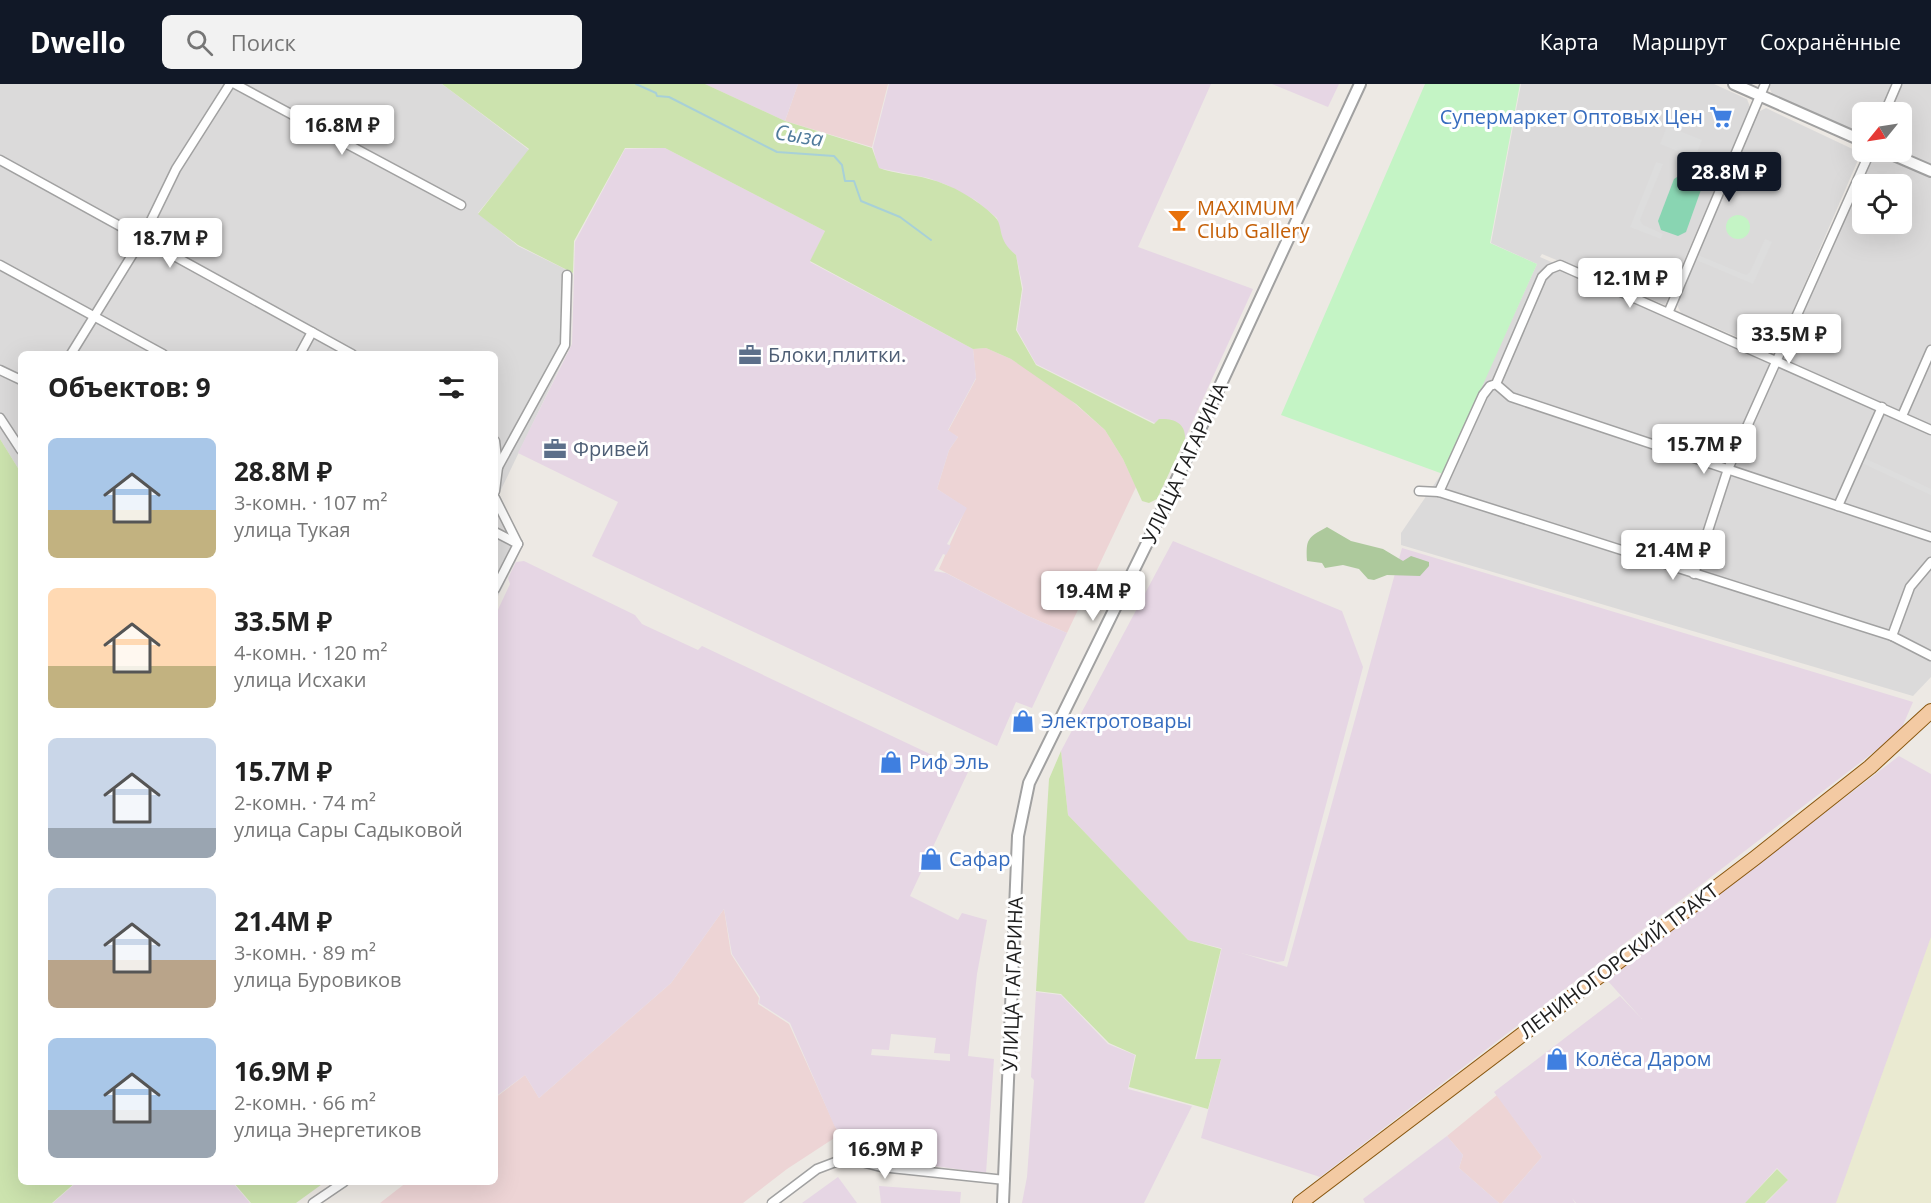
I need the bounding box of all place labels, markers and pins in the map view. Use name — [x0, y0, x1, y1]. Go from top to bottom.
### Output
place label: Супермаркет Оптовых Цен — [1440, 103, 1703, 130]
supermarket icon: Супермаркет Оптовых Цен — [1708, 104, 1734, 130]
pin: 16.8M ₽ — [287, 105, 397, 156]
pin: 28.8M ₽ — [1674, 152, 1784, 203]
place label: MAXIMUM Club Gallery — [1197, 194, 1311, 244]
bar icon: MAXIMUM Club Gallery — [1166, 207, 1192, 233]
pin: 18.7M ₽ — [115, 218, 225, 269]
pin: 12.1M ₽ — [1575, 258, 1685, 309]
pin: 33.5M ₽ — [1734, 314, 1844, 365]
place label: Блоки,плитки. — [768, 341, 906, 368]
office icon: Блоки,плитки. — [737, 342, 763, 368]
pin: 15.7M ₽ — [1649, 424, 1759, 475]
place label: Фривей — [573, 435, 649, 462]
office icon: Фривей — [542, 436, 568, 462]
pin: 21.4M ₽ — [1618, 530, 1728, 581]
pin: 19.4M ₽ — [1038, 571, 1148, 622]
place label: Электротовары — [1041, 707, 1192, 734]
shop icon: Электротовары — [1010, 708, 1036, 734]
place label: Риф Эль — [909, 748, 989, 775]
shop icon: Риф Эль — [878, 749, 904, 775]
place label: Сафар — [949, 845, 1010, 872]
shop icon: Сафар — [918, 846, 944, 872]
place label: Колёса Даром — [1575, 1045, 1712, 1072]
shop icon: Колёса Даром — [1544, 1046, 1570, 1072]
pin: 16.9M ₽ — [830, 1129, 940, 1180]

